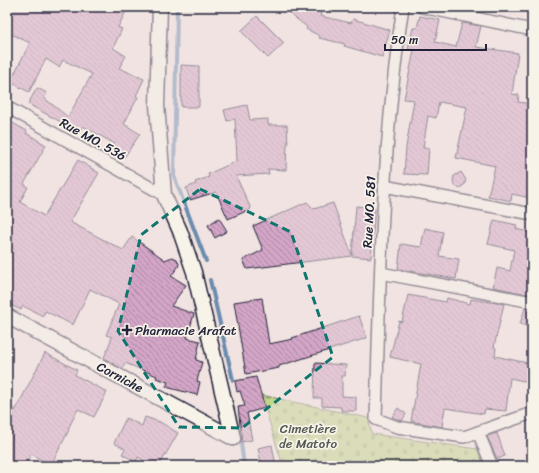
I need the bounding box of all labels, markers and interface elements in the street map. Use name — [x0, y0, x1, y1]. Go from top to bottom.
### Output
scale bar — [385, 26, 486, 52]
text: 50 m — [391, 29, 418, 51]
street label: Rue MO. 536 — [55, 111, 131, 167]
street label: Rue MO. 581 — [356, 175, 382, 249]
place label: Pharmacie Arafat — [135, 319, 237, 342]
marker: Pharmacie Arafat — [122, 325, 132, 335]
street label: Corniche — [92, 355, 148, 399]
park label: Cimetière de Matoto — [279, 417, 337, 455]

